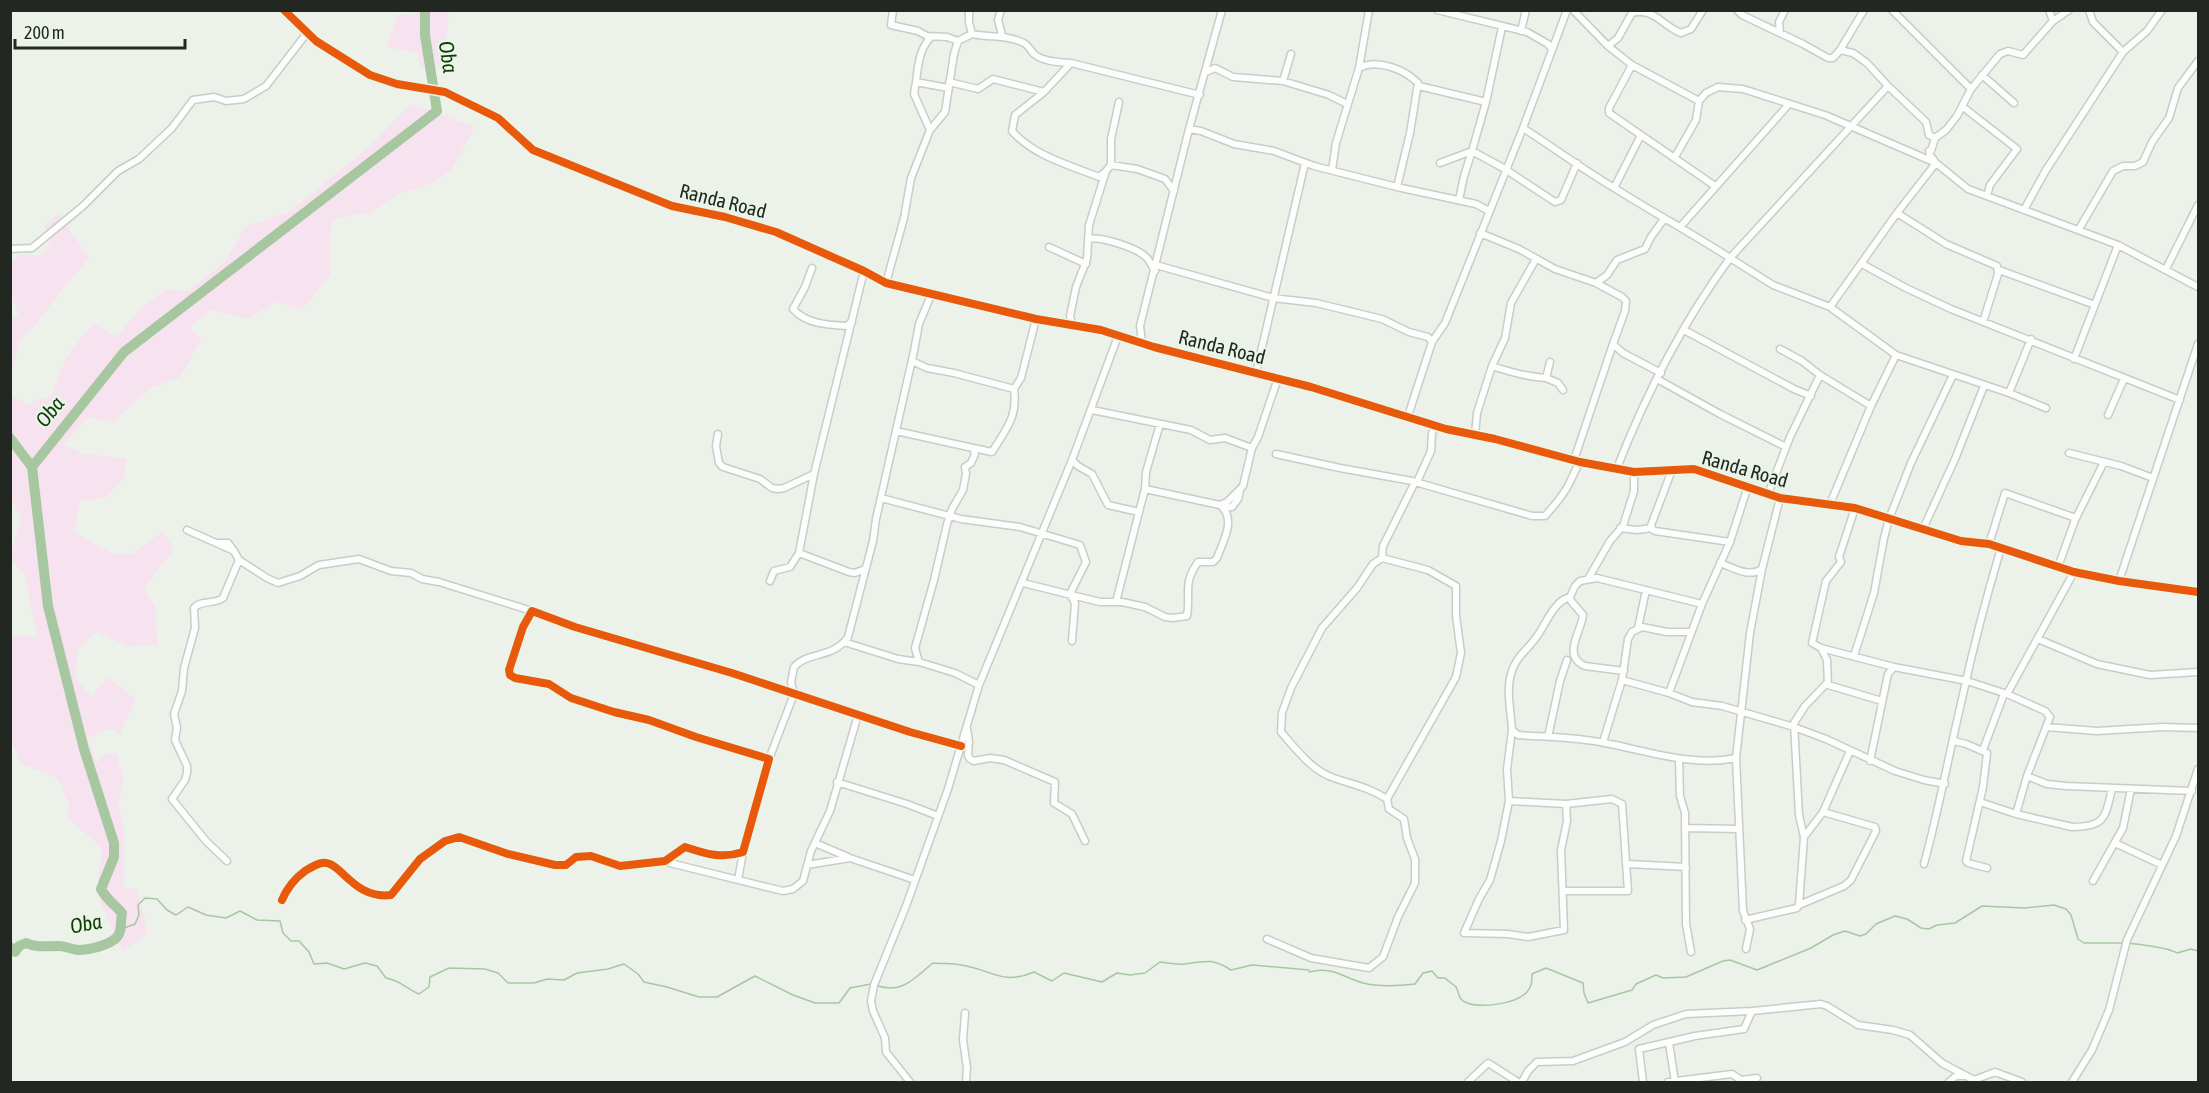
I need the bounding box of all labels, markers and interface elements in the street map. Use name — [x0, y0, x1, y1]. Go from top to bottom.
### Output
scale bar — [15, 12, 184, 50]
text: 200 m — [24, 22, 65, 43]
water label: Oba — [435, 39, 463, 75]
street label: Randa Road — [677, 179, 769, 222]
street label: Randa Road — [1176, 325, 1268, 368]
water label: Oba — [30, 391, 69, 431]
street label: Randa Road — [1699, 445, 1791, 492]
water label: Oba — [68, 908, 104, 938]

